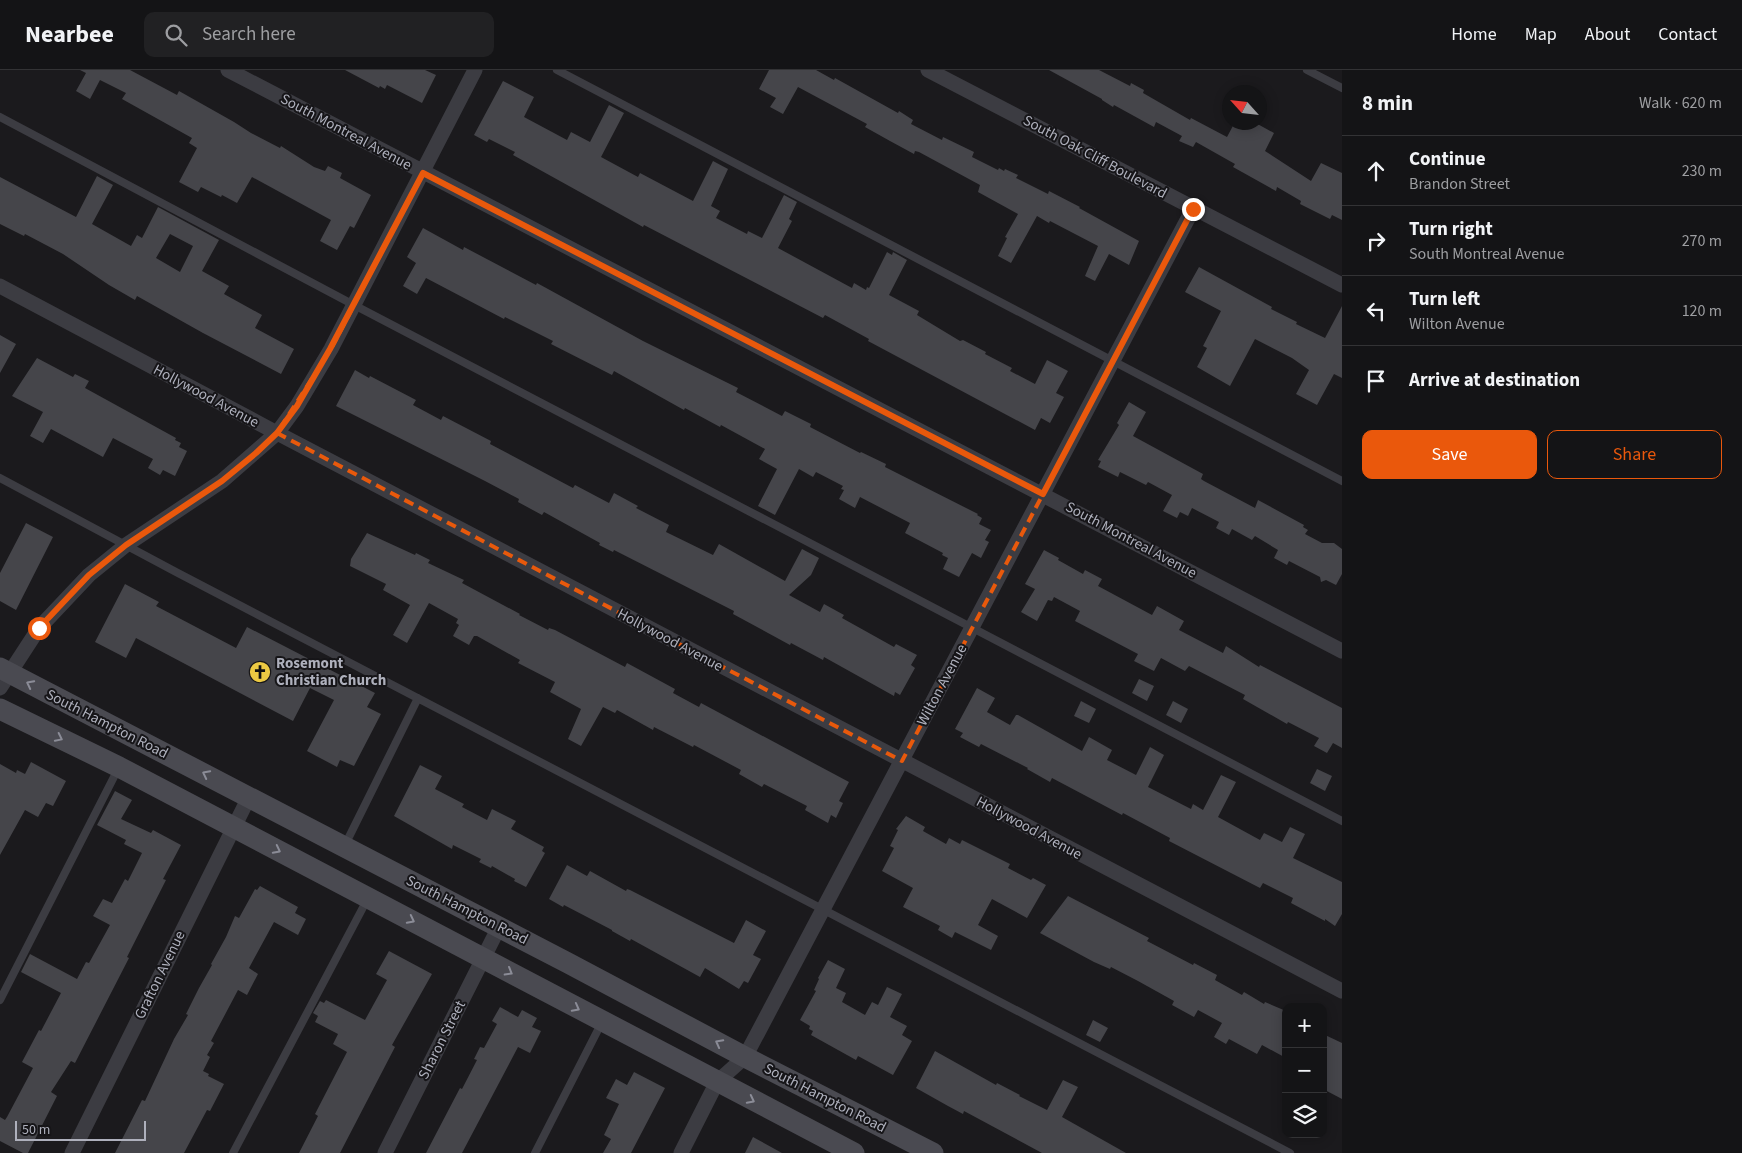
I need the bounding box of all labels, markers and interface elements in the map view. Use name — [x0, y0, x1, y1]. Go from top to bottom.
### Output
search box — [144, 12, 494, 57]
text: Nearbee — [25, 17, 114, 52]
icon: search — [162, 21, 190, 49]
text: Search here — [202, 21, 296, 48]
text: Home — [1451, 22, 1497, 47]
text: Map — [1525, 22, 1557, 47]
text: About — [1585, 22, 1630, 47]
text: Contact — [1658, 22, 1717, 47]
north arrow — [1222, 85, 1267, 130]
text: 8 min — [1362, 88, 1413, 118]
street label: South Montreal Avenue — [277, 89, 415, 175]
text: Walk · 620 m — [1639, 92, 1722, 114]
street label: South Oak Cliff Boulevard — [1019, 110, 1171, 204]
text: Continue — [1409, 146, 1486, 173]
icon: ahead — [1362, 157, 1390, 185]
text: 230 m — [1682, 160, 1722, 182]
text: Brandon Street — [1409, 173, 1510, 195]
route end — [1182, 198, 1205, 221]
text: Turn right — [1409, 216, 1493, 243]
icon: right — [1362, 227, 1390, 255]
text: 270 m — [1682, 230, 1722, 252]
text: South Montreal Avenue — [1409, 243, 1564, 265]
text: Turn left — [1409, 286, 1480, 313]
icon: left — [1362, 297, 1390, 325]
text: 120 m — [1682, 300, 1722, 322]
text: Wilton Avenue — [1409, 313, 1505, 335]
street label: Hollywood Avenue — [149, 359, 263, 433]
icon: arrive — [1362, 367, 1390, 395]
text: Arrive at destination — [1409, 367, 1580, 394]
button: Save — [1362, 430, 1537, 479]
button: Share — [1547, 430, 1722, 479]
street label: South Montreal Avenue — [1062, 497, 1200, 583]
street label: Hollywood Avenue — [613, 603, 727, 677]
route start — [28, 617, 51, 640]
street label: Wilton Avenue — [912, 640, 972, 730]
place label: Rosemont Christian Church — [276, 653, 386, 691]
church icon: Rosemont Christian Church — [248, 660, 272, 684]
one-way arrow — [26, 680, 35, 690]
street label: South Hampton Road — [42, 684, 172, 764]
one-way arrow — [54, 732, 63, 742]
one-way arrow — [202, 770, 211, 780]
street label: Hollywood Avenue — [972, 791, 1086, 865]
one-way arrow — [272, 844, 281, 854]
street label: South Hampton Road — [402, 870, 532, 950]
one-way arrow — [406, 914, 415, 924]
street label: Grafton Avenue — [130, 927, 190, 1023]
one-way arrow — [503, 965, 512, 975]
street label: Sharon Street — [413, 997, 471, 1083]
one-way arrow — [571, 1002, 580, 1012]
map controls — [1282, 1003, 1327, 1138]
button: + — [1282, 1003, 1327, 1048]
one-way arrow — [715, 1039, 724, 1049]
button: − — [1282, 1048, 1327, 1093]
street label: South Hampton Road — [760, 1058, 890, 1138]
button: layers — [1282, 1093, 1327, 1138]
one-way arrow — [745, 1094, 754, 1104]
scale bar — [15, 1118, 146, 1141]
text: 50 m — [22, 1120, 50, 1140]

